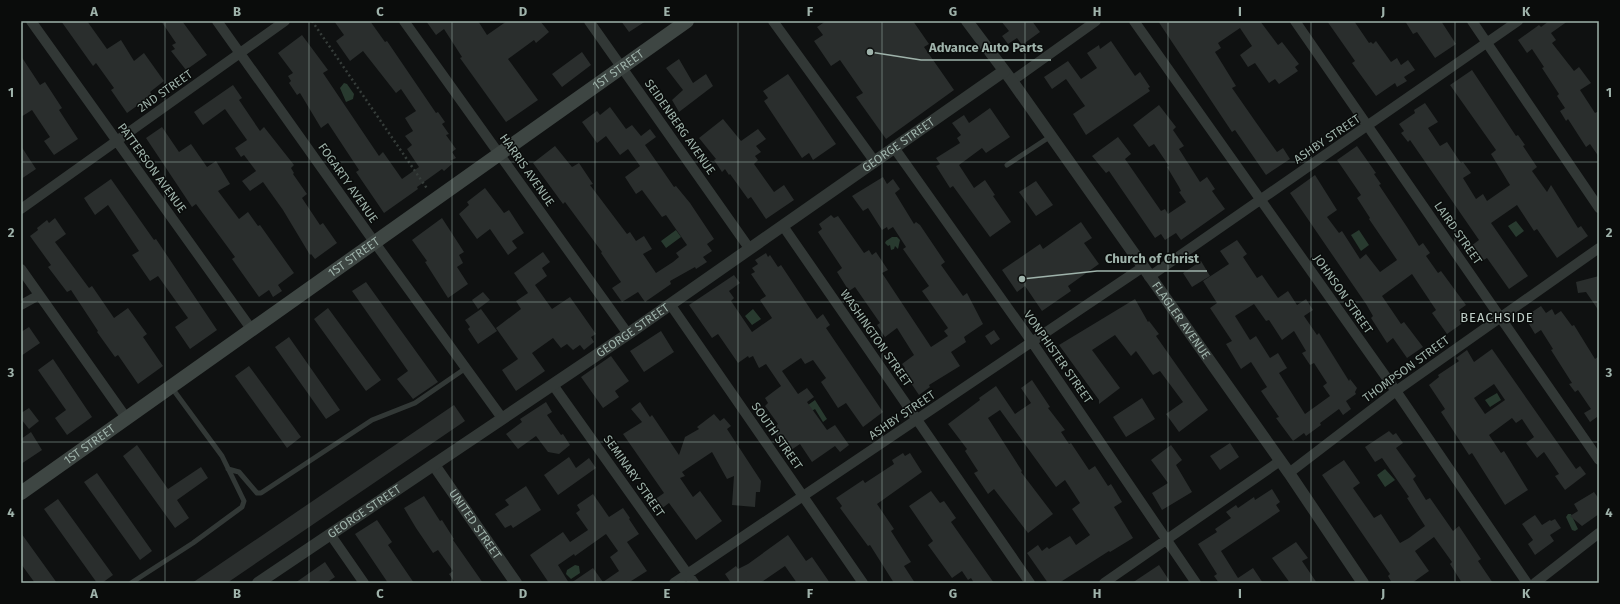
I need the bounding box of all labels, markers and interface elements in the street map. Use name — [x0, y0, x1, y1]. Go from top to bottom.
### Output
text: A — [89, 4, 98, 19]
text: B — [233, 4, 241, 19]
text: C — [376, 4, 384, 19]
text: D — [519, 4, 528, 19]
text: E — [664, 4, 671, 19]
text: F — [807, 4, 814, 19]
text: G — [949, 4, 957, 19]
text: H — [1093, 4, 1101, 19]
text: I — [1238, 4, 1242, 19]
text: J — [1380, 4, 1385, 19]
text: K — [1522, 4, 1531, 19]
callout: Advance Auto Parts — [921, 35, 1051, 60]
text: Advance Auto Parts — [928, 40, 1044, 55]
street label: 1ST STREET — [590, 46, 647, 93]
street label: 2ND STREET — [135, 67, 196, 115]
street label: SEIDENBERG AVENUE — [642, 77, 718, 177]
text: 1 — [8, 85, 14, 100]
text: 1 — [1606, 85, 1612, 100]
street label: ASHBY STREET — [1291, 111, 1364, 166]
street label: GEORGE STREET — [859, 114, 938, 175]
street label: PATTERSON AVENUE — [115, 121, 189, 215]
street label: HARRIS AVENUE — [497, 131, 557, 209]
street label: FOGARTY AVENUE — [315, 141, 381, 225]
street label: LAIRD STREET — [1431, 199, 1485, 268]
text: 2 — [8, 225, 15, 240]
text: 2 — [1606, 225, 1613, 240]
street label: 1ST STREET — [325, 234, 383, 280]
callout: Church of Christ — [1097, 246, 1207, 271]
text: Church of Christ — [1105, 251, 1200, 266]
street label: JOHNSON STREET — [1311, 252, 1376, 337]
street label: FLAGLER AVENUE — [1149, 279, 1213, 362]
street label: WASHINGTON STREET — [837, 287, 915, 390]
street label: GEORGE STREET — [594, 300, 673, 360]
street label: VONPHISTER STREET — [1021, 308, 1096, 407]
district label: BEACHSIDE — [1460, 310, 1534, 325]
street label: THOMPSON STREET — [1360, 332, 1453, 405]
text: 3 — [7, 365, 15, 380]
text: 3 — [1605, 365, 1613, 380]
street label: ASHBY STREET — [866, 387, 939, 442]
street label: SOUTH STREET — [749, 400, 806, 473]
street label: 1ST STREET — [61, 421, 119, 467]
street label: SEMINARY STREET — [601, 432, 668, 520]
street label: GEORGE STREET — [325, 481, 404, 541]
street label: UNITED STREET — [446, 486, 505, 562]
text: 4 — [7, 505, 15, 520]
text: 4 — [1605, 505, 1613, 520]
text: A — [89, 586, 98, 601]
text: B — [233, 586, 241, 601]
text: C — [376, 586, 384, 601]
text: D — [519, 586, 528, 601]
text: E — [664, 586, 671, 601]
text: F — [807, 586, 814, 601]
text: G — [949, 586, 957, 601]
text: H — [1093, 586, 1101, 601]
text: I — [1238, 586, 1242, 601]
text: J — [1380, 586, 1385, 601]
text: K — [1522, 586, 1531, 601]

